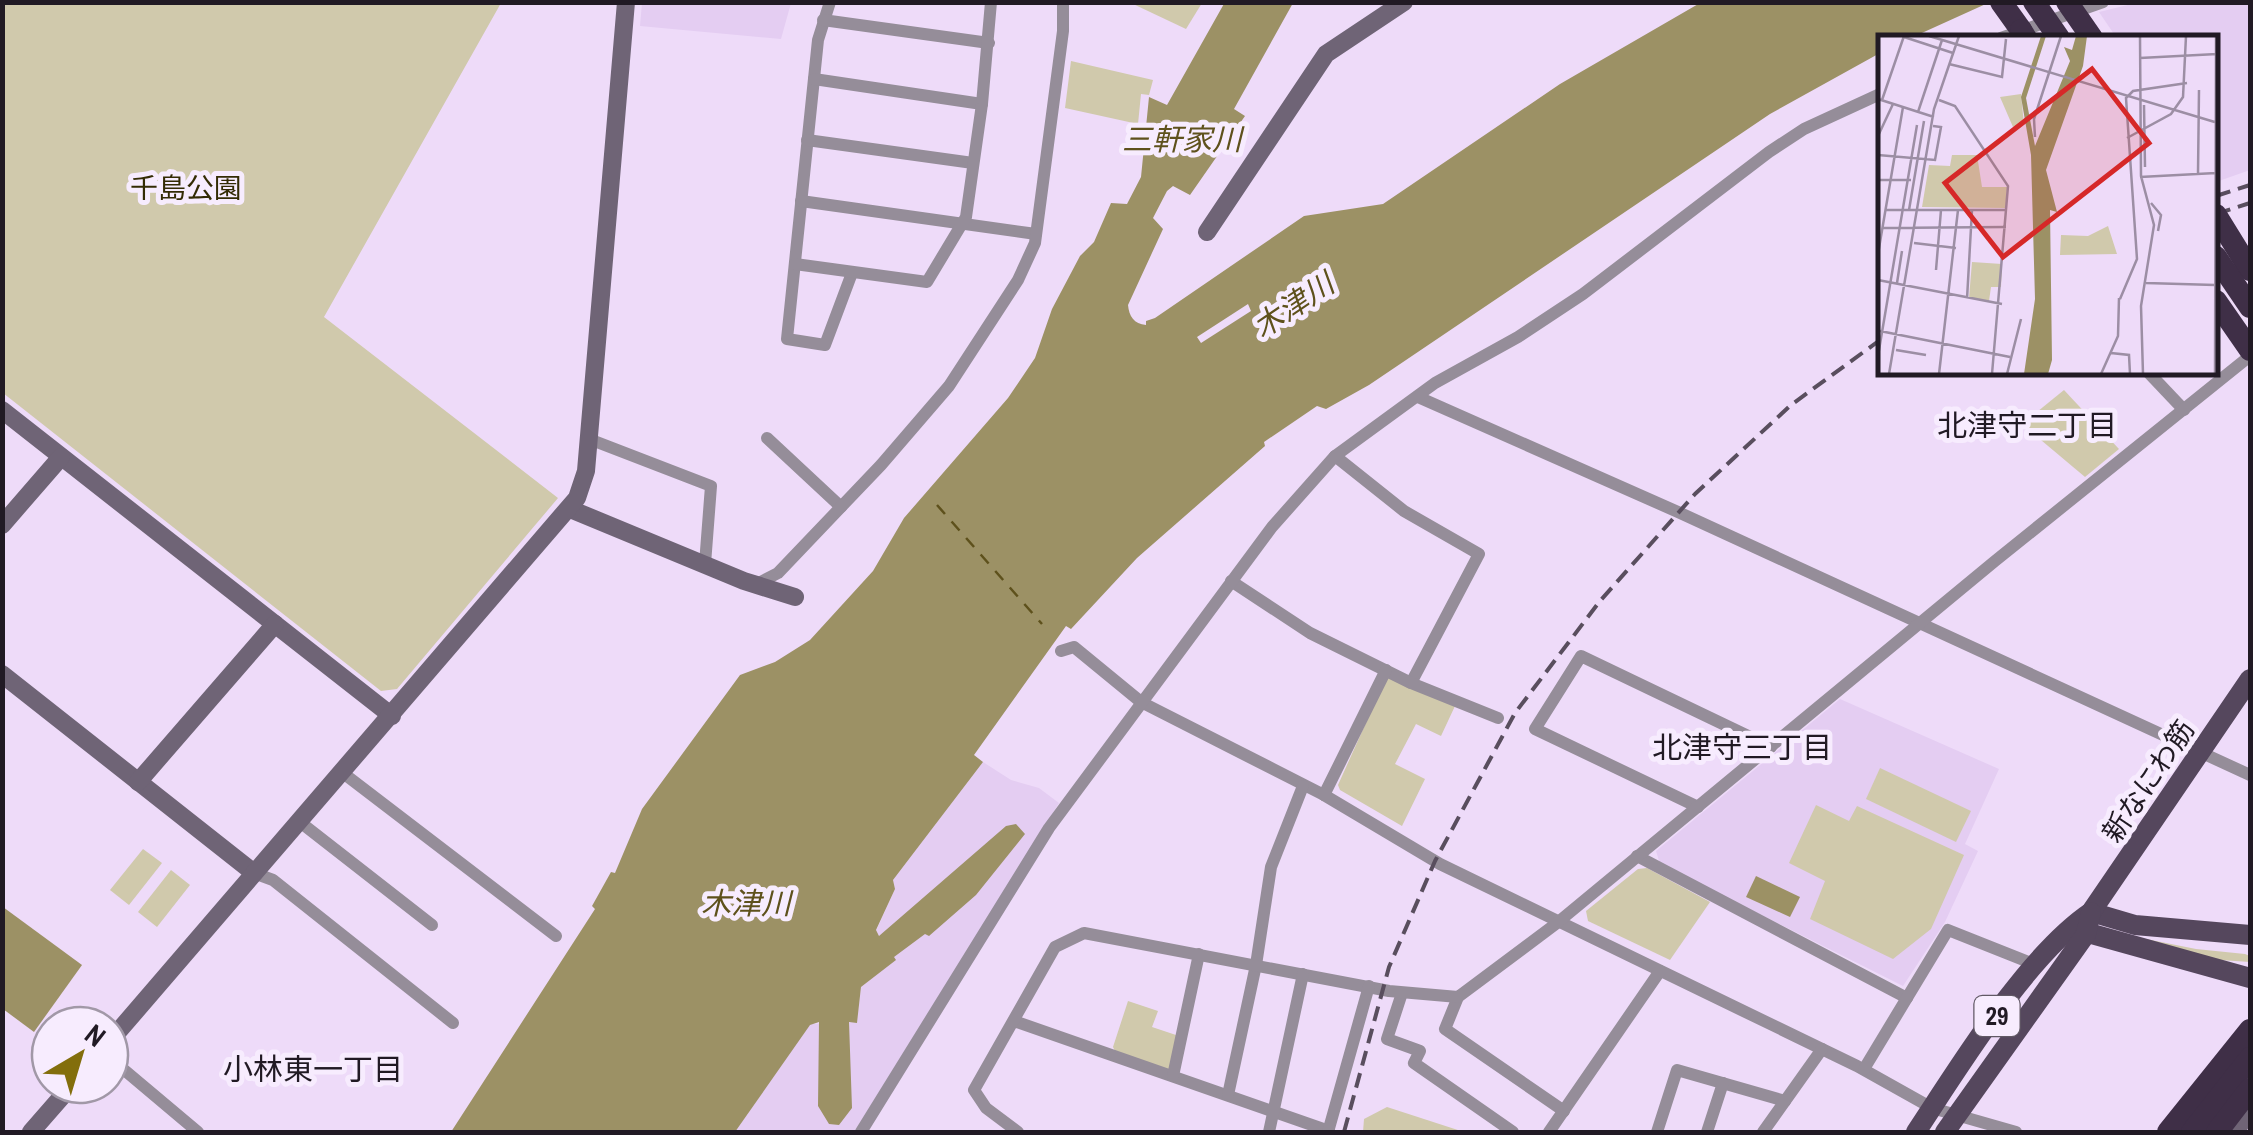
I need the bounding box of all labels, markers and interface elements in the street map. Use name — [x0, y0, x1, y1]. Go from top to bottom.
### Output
inset map — [1878, 35, 2218, 375]
water label: 三軒家川 — [1122, 119, 1245, 159]
park label: 千島公園 — [130, 169, 242, 207]
water label: 木津川 — [1245, 262, 1344, 347]
district label: 北津守二丁目 — [1937, 405, 2117, 445]
street label: 新なにわ筋 — [2093, 712, 2203, 850]
district label: 北津守三丁目 — [1652, 727, 1832, 767]
water label: 木津川 — [701, 883, 794, 923]
road number: 29 — [1974, 996, 2020, 1036]
north arrow — [30, 1005, 130, 1105]
text: N — [77, 1015, 114, 1055]
district label: 小林東一丁目 — [223, 1049, 403, 1089]

